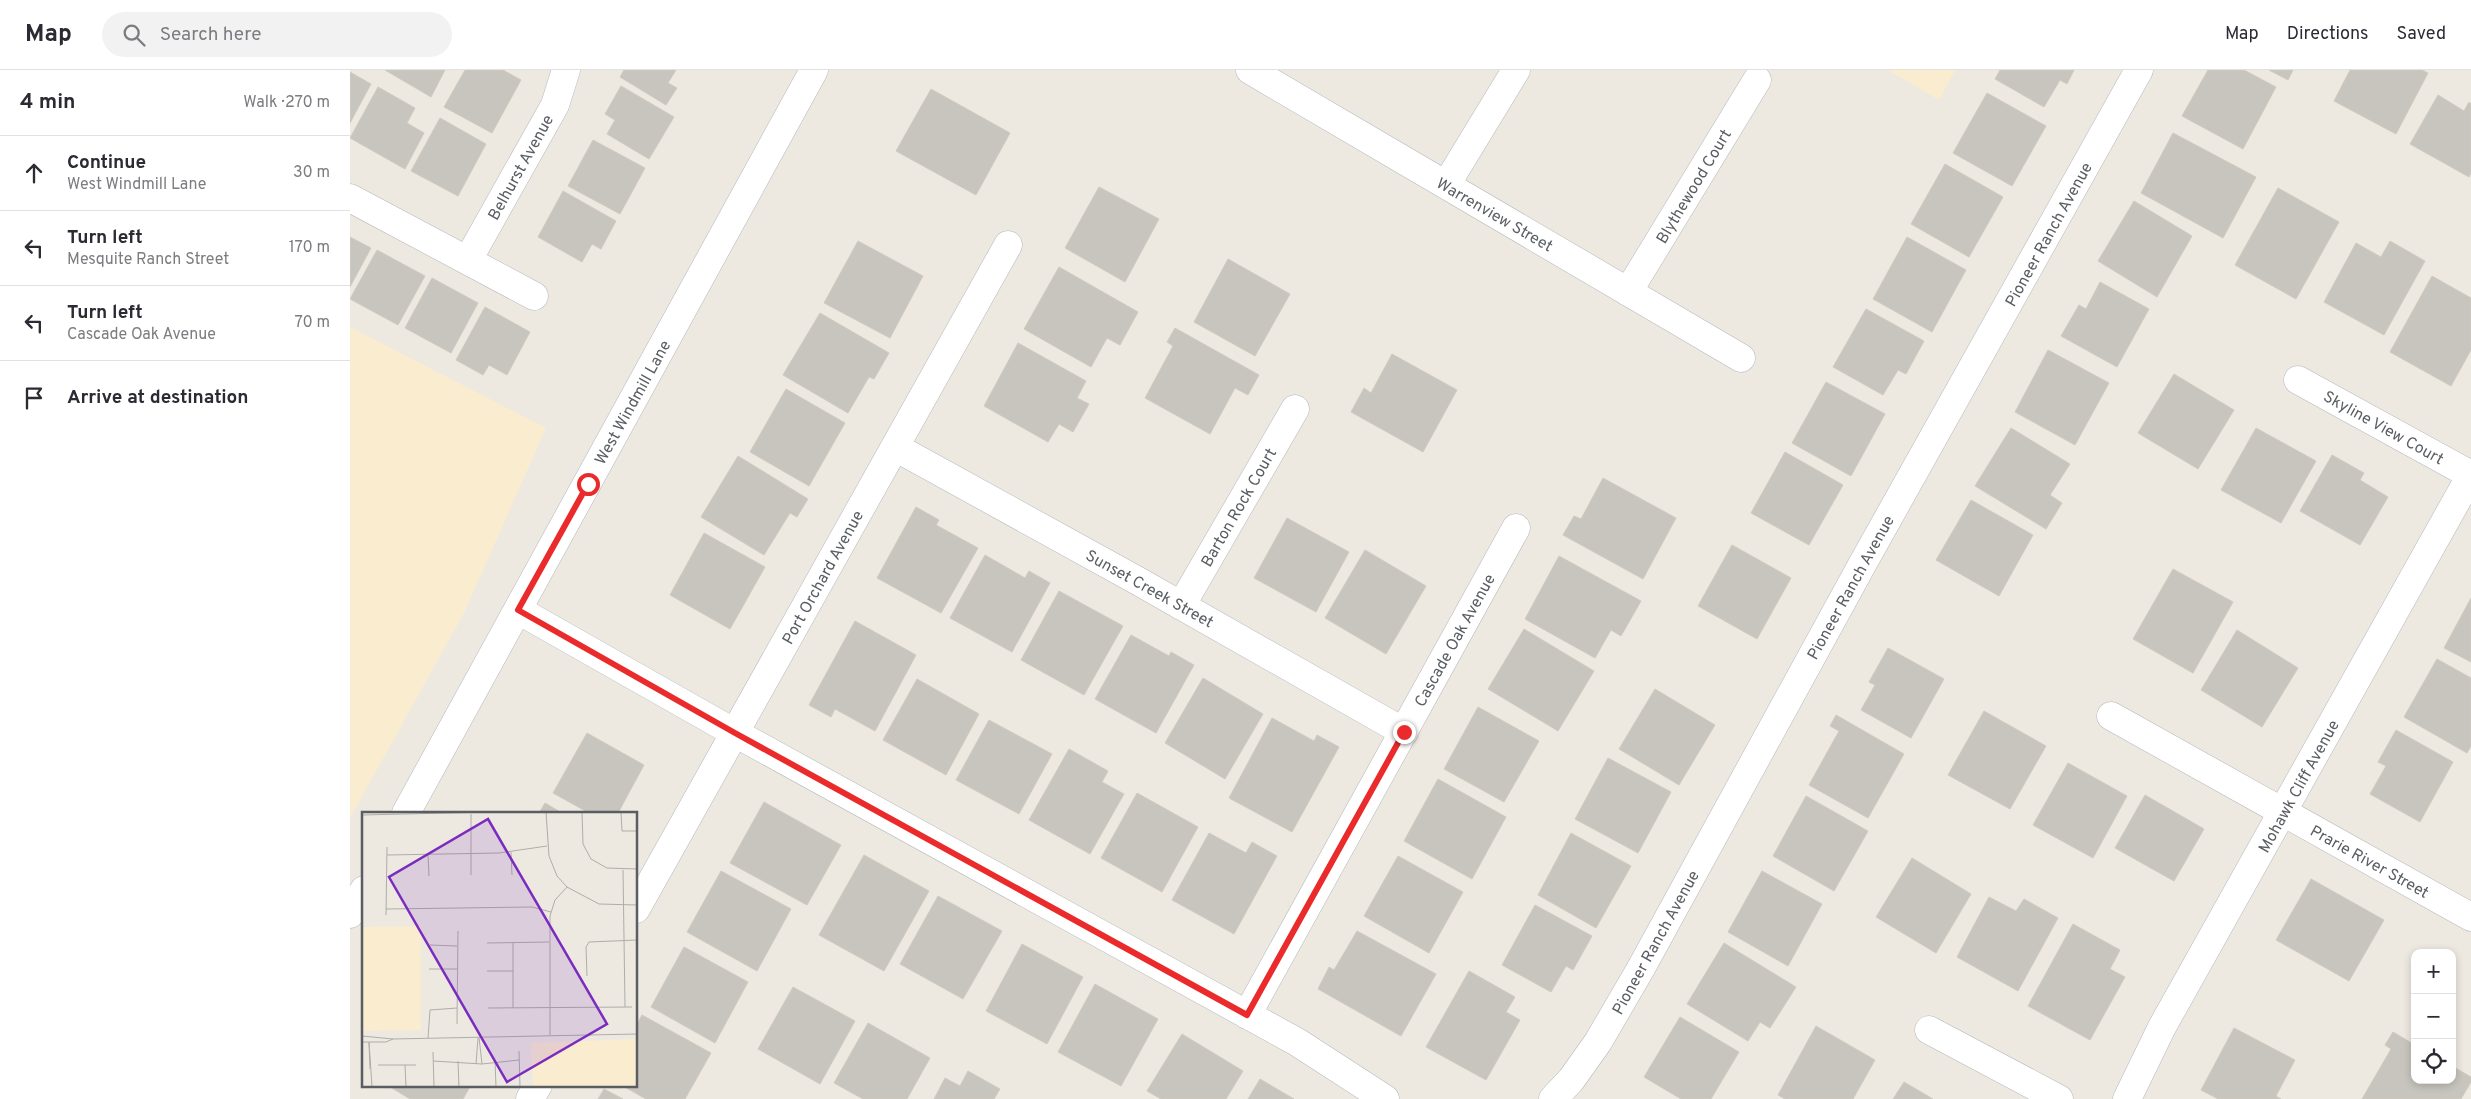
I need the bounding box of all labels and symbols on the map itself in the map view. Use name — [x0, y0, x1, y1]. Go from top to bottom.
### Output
street label: Belhurst Avenue — [484, 112, 559, 224]
street label: Blythewood Court — [1653, 126, 1737, 248]
street label: Pioneer Ranch Avenue — [2002, 159, 2098, 311]
street label: Warrenview Street — [1432, 174, 1556, 257]
street label: West Windmill Lane — [591, 337, 676, 469]
street label: Skyline View Court — [2319, 387, 2447, 470]
street label: Barton Rock Court — [1198, 445, 1282, 571]
route start — [577, 473, 600, 496]
street label: Port Orchard Avenue — [779, 508, 869, 648]
street label: Pioneer Ranch Avenue — [1804, 512, 1900, 664]
street label: Sunset Creek Street — [1082, 546, 1217, 633]
street label: Cascade Oak Avenue — [1411, 571, 1501, 711]
street label: Mohawk Cliff Avenue — [2255, 717, 2345, 857]
route end — [1393, 721, 1416, 744]
inset map — [362, 812, 638, 1086]
street label: Prarie River Street — [2306, 822, 2432, 904]
street label: Pioneer Ranch Avenue — [1609, 867, 1705, 1019]

